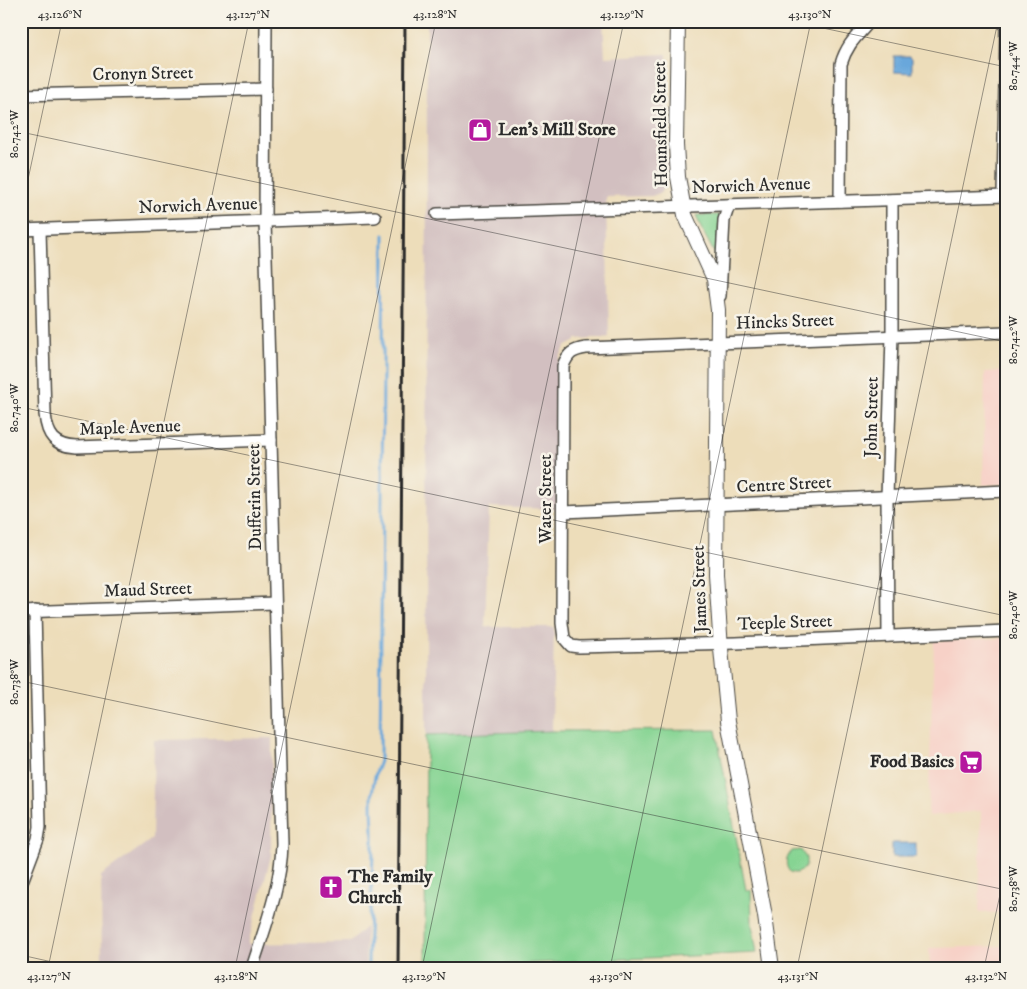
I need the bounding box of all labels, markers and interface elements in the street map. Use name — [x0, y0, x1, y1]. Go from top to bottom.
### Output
text: 43.126°N — [38, 7, 82, 22]
text: 43.127°N — [226, 7, 270, 22]
text: 43.128°N — [413, 7, 457, 22]
text: 43.129°N — [600, 7, 644, 22]
text: 43.130°N — [788, 7, 832, 22]
text: 80.744°W — [1006, 40, 1021, 91]
street label: Hounsfield Street — [649, 61, 673, 187]
street label: Cronyn Street — [92, 62, 194, 86]
text: 80.742°W — [7, 109, 22, 158]
shop icon: Len's Mill Store — [467, 117, 493, 143]
place label: Len's Mill Store — [498, 119, 616, 141]
street label: Norwich Avenue — [691, 173, 811, 199]
street label: Norwich Avenue — [138, 193, 258, 219]
street label: Hincks Street — [736, 309, 835, 335]
text: 80.742°W — [1006, 315, 1021, 364]
street label: John Street — [860, 376, 884, 460]
text: 80.740°W — [7, 383, 22, 432]
street label: Maple Avenue — [79, 415, 181, 441]
street label: Dufferin Street — [243, 443, 267, 551]
street label: Water Street — [535, 454, 557, 545]
street label: Centre Street — [736, 472, 832, 498]
street label: James Street — [687, 545, 713, 635]
street label: Maud Street — [104, 577, 193, 603]
text: 80.740°W — [1006, 590, 1021, 639]
street label: Teeple Street — [737, 610, 833, 636]
text: 80.738°W — [7, 658, 22, 705]
supermarket icon: Food Basics — [958, 749, 984, 775]
place label: Food Basics — [870, 751, 954, 773]
text: 80.738°W — [1006, 865, 1021, 912]
place label: The Family Church — [347, 866, 433, 909]
church icon: The Family Church — [318, 874, 344, 900]
text: 43.127°N — [27, 969, 71, 984]
text: 43.128°N — [214, 969, 258, 984]
text: 43.129°N — [402, 969, 446, 984]
text: 43.130°N — [589, 969, 633, 984]
text: 43.131°N — [777, 969, 819, 984]
text: 43.132°N — [965, 969, 1007, 984]

